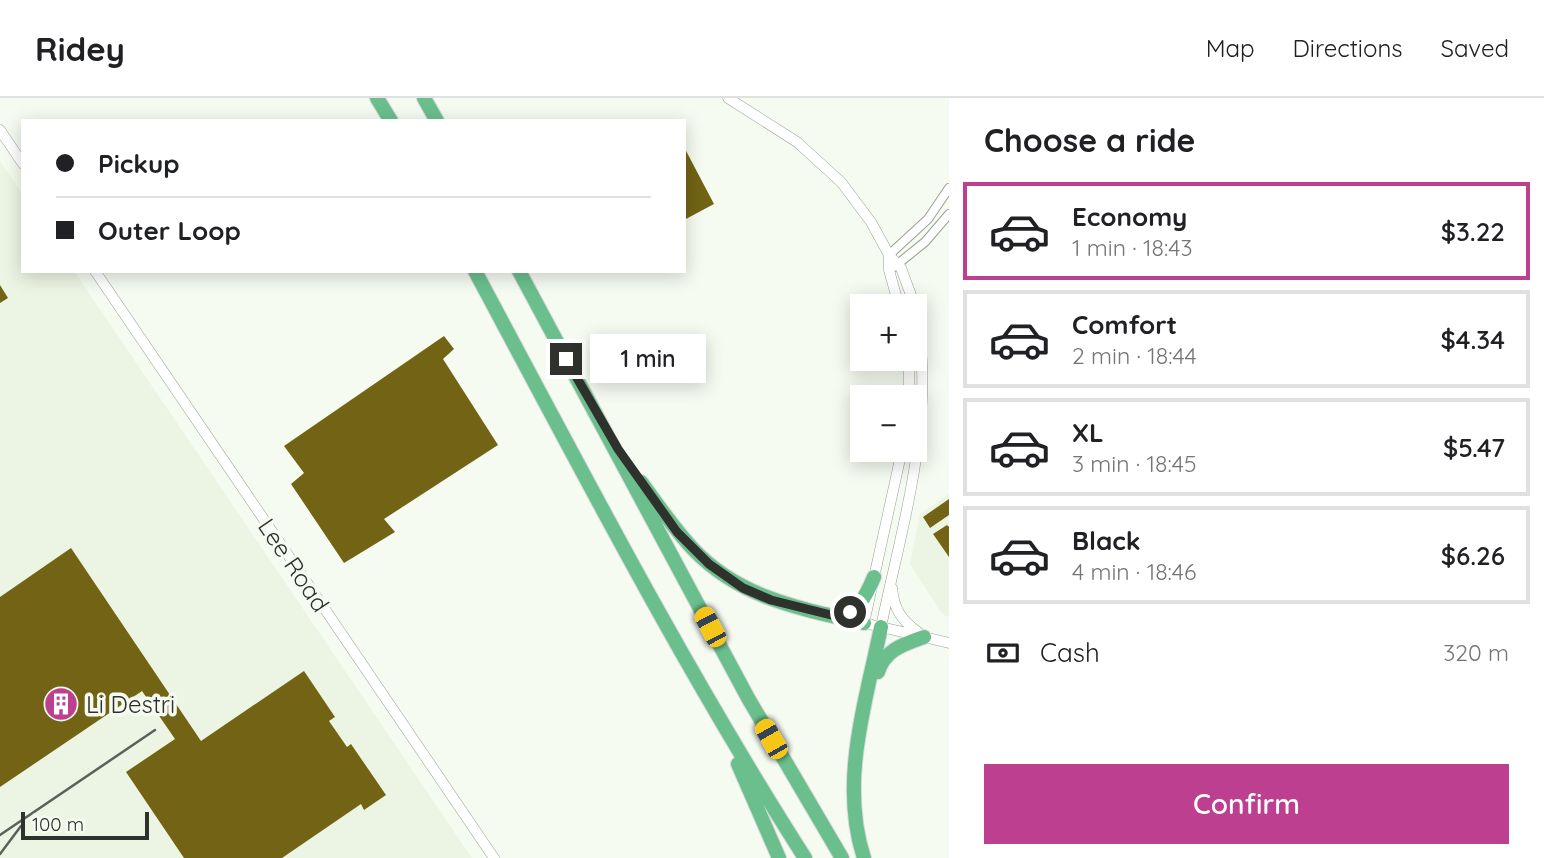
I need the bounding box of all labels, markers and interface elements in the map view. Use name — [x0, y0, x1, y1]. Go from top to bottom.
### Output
text: Ridey — [35, 28, 125, 69]
text: Map — [1206, 33, 1255, 63]
text: Directions — [1293, 33, 1403, 63]
text: Saved — [1441, 33, 1509, 63]
text: Choose a ride — [984, 120, 1196, 160]
text: Pickup — [98, 147, 180, 180]
icon: car — [988, 200, 1051, 263]
text: Economy — [1072, 200, 1187, 233]
text: Outer Loop — [98, 214, 241, 247]
text: $3.22 — [1441, 215, 1505, 248]
text: 1 min · 18:43 — [1072, 233, 1192, 262]
map controls — [850, 294, 927, 462]
button: + — [850, 294, 927, 371]
icon: car — [988, 308, 1051, 371]
text: Comfort — [1072, 308, 1177, 341]
text: $4.34 — [1441, 323, 1505, 356]
callout: 1 min — [590, 334, 706, 384]
text: 2 min · 18:44 — [1072, 341, 1197, 370]
route end — [550, 343, 582, 375]
text: 1 min — [620, 344, 676, 373]
button: − — [850, 385, 927, 462]
icon: car — [988, 416, 1051, 479]
text: XL — [1072, 416, 1104, 449]
text: $5.47 — [1443, 431, 1505, 464]
text: 3 min · 18:45 — [1072, 449, 1197, 478]
street label: Lee Road — [252, 513, 336, 617]
icon: car — [988, 524, 1051, 587]
text: Black — [1072, 524, 1141, 557]
text: $6.26 — [1441, 539, 1505, 572]
text: 4 min · 18:46 — [1072, 557, 1196, 586]
route start — [834, 596, 866, 628]
car — [691, 604, 730, 650]
icon: cash — [984, 634, 1022, 672]
text: Cash — [1040, 636, 1100, 669]
text: 320 m — [1443, 638, 1509, 667]
building icon: Li Destri — [42, 685, 80, 723]
place label: Li Destri — [86, 689, 175, 719]
car — [752, 716, 791, 762]
button: Confirm — [984, 764, 1509, 844]
scale bar — [21, 809, 149, 841]
text: 100 m — [32, 812, 84, 836]

